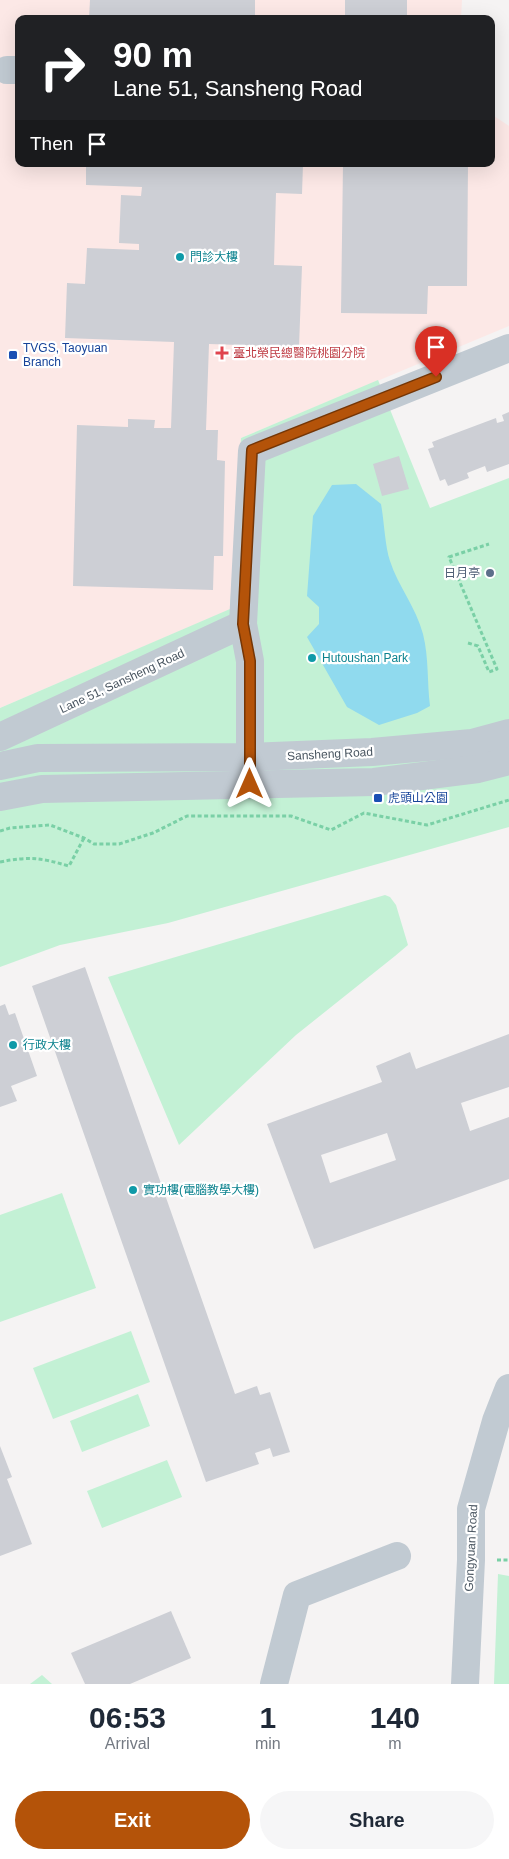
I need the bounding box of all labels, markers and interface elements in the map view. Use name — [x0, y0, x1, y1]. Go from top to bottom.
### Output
icon: right — [30, 35, 95, 100]
text: 90 m — [113, 35, 193, 74]
text: Lane 51, Sansheng Road — [113, 76, 363, 101]
icon: arrive — [83, 130, 111, 158]
text: Then — [30, 133, 73, 154]
place label: 門診大樓 — [190, 250, 238, 264]
marker: 門診大樓 — [174, 251, 186, 263]
pin — [415, 326, 457, 377]
icon: arrive — [422, 333, 450, 361]
place label: TVGS, Taoyuan Branch — [23, 341, 108, 369]
marker: 臺北榮民總醫院桃園分院 — [215, 346, 229, 360]
place label: 臺北榮民總醫院桃園分院 — [233, 346, 365, 360]
marker: TVGS, Taoyuan Branch — [7, 349, 19, 361]
place label: 日月亭 — [444, 566, 480, 580]
marker: 日月亭 — [484, 567, 496, 579]
street label: Lane 51, Sansheng Road — [57, 646, 187, 716]
place label: Hutoushan Park — [322, 651, 409, 665]
marker: Hutoushan Park — [306, 652, 318, 664]
street label: Sansheng Road — [287, 745, 373, 763]
position arrow — [223, 757, 275, 809]
place label: 虎頭山公園 — [388, 791, 448, 805]
marker: 虎頭山公園 — [372, 792, 384, 804]
place label: 行政大樓 — [23, 1038, 71, 1052]
marker: 行政大樓 — [7, 1039, 19, 1051]
place label: 實功樓(電腦教學大樓) — [143, 1183, 259, 1197]
marker: 實功樓(電腦教學大樓) — [127, 1184, 139, 1196]
street label: Gongyuan Road — [462, 1504, 480, 1592]
text: 06:53 — [89, 1701, 166, 1734]
text: 1 — [259, 1701, 276, 1734]
text: 140 — [370, 1701, 420, 1734]
text: Arrival — [105, 1735, 150, 1752]
text: min — [255, 1735, 281, 1752]
text: m — [388, 1735, 401, 1752]
button: Exit — [15, 1791, 250, 1849]
button: Share — [260, 1791, 494, 1849]

